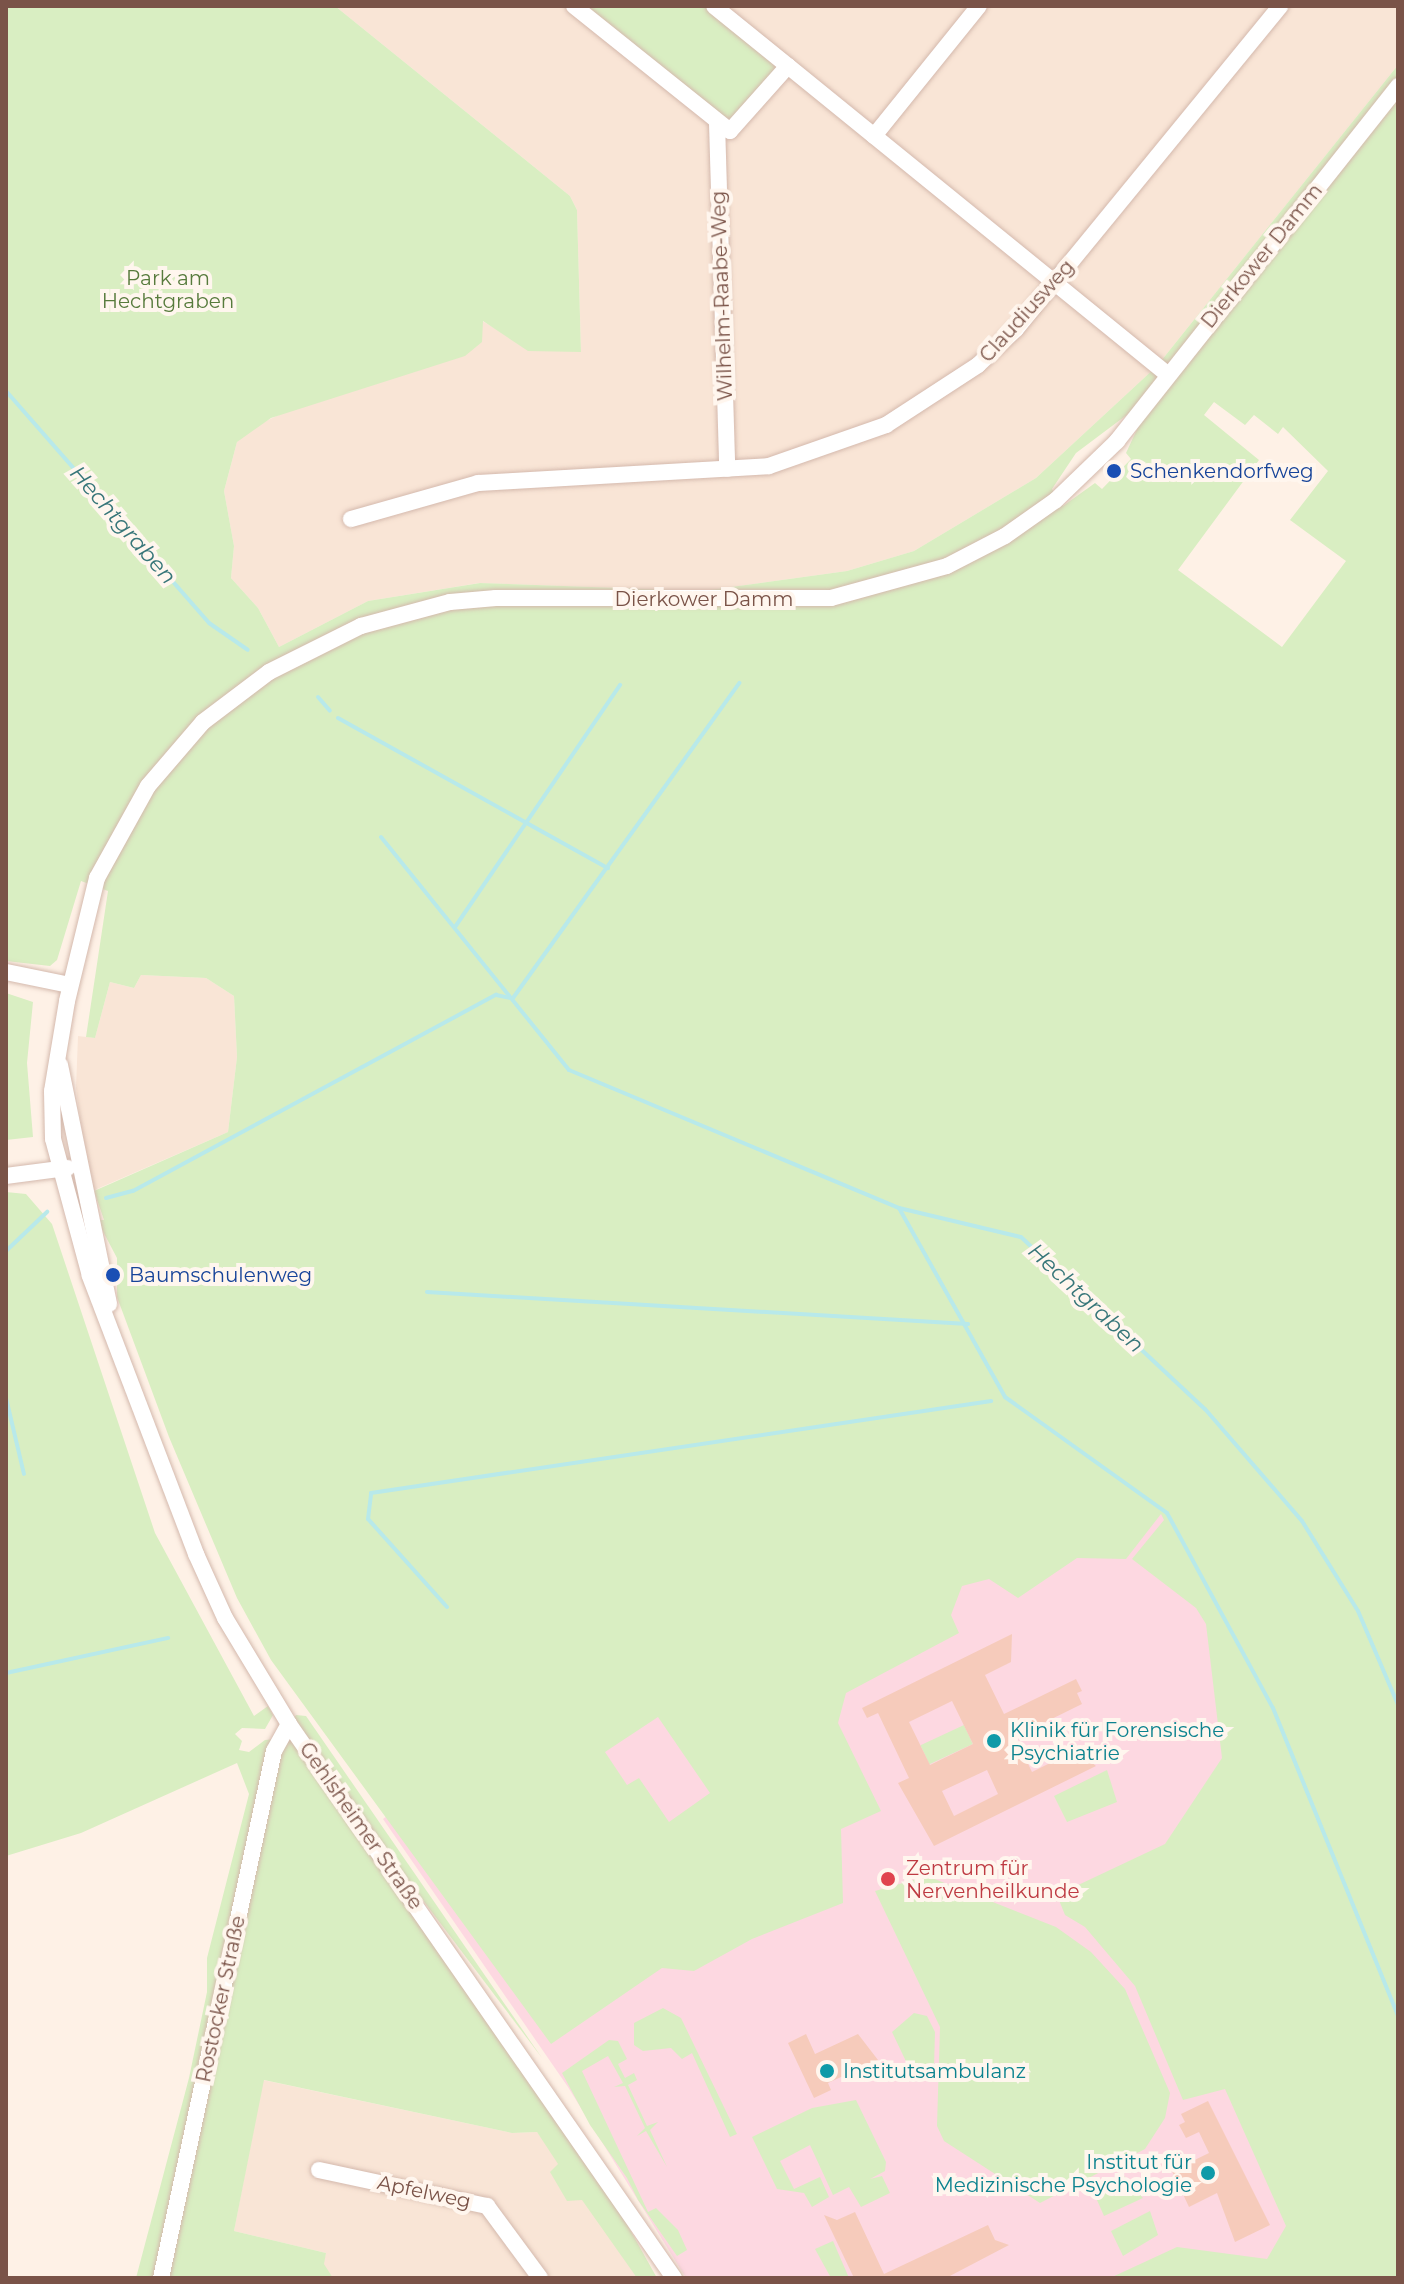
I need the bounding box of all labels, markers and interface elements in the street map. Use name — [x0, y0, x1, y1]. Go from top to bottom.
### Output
street label: Dierkower Damm — [1196, 179, 1328, 333]
street label: Wilhelm-Raabe-Weg — [706, 190, 738, 402]
street label: Claudiusweg — [975, 255, 1079, 367]
park label: Park am Hechtgraben — [102, 267, 234, 314]
place label: Schenkendorfweg — [1130, 459, 1314, 483]
water label: Hechtgraben — [64, 460, 182, 590]
marker: Schenkendorfweg — [1105, 462, 1123, 480]
street label: Dierkower Damm — [614, 587, 794, 611]
water label: Hechtgraben — [1023, 1238, 1149, 1358]
place label: Baumschulenweg — [129, 1263, 312, 1287]
marker: Baumschulenweg — [104, 1266, 122, 1284]
place label: Klinik für Forensische Psychiatrie — [1010, 1718, 1224, 1765]
marker: Klinik für Forensische Psychiatrie — [985, 1732, 1003, 1750]
street label: Gehlsheimer Straße — [294, 1738, 428, 1914]
place label: Zentrum für Nervenheilkunde — [906, 1856, 1080, 1903]
marker: Zentrum für Nervenheilkunde — [877, 1868, 899, 1890]
street label: Rostocker Straße — [192, 1913, 250, 2085]
place label: Institutsambulanz — [843, 2059, 1026, 2083]
marker: Institutsambulanz — [818, 2062, 836, 2080]
place label: Institut für Medizinische Psychologie — [935, 2150, 1192, 2197]
marker: Institut für Medizinische Psychologie — [1199, 2164, 1217, 2182]
street label: Apfelweg — [375, 2170, 473, 2214]

